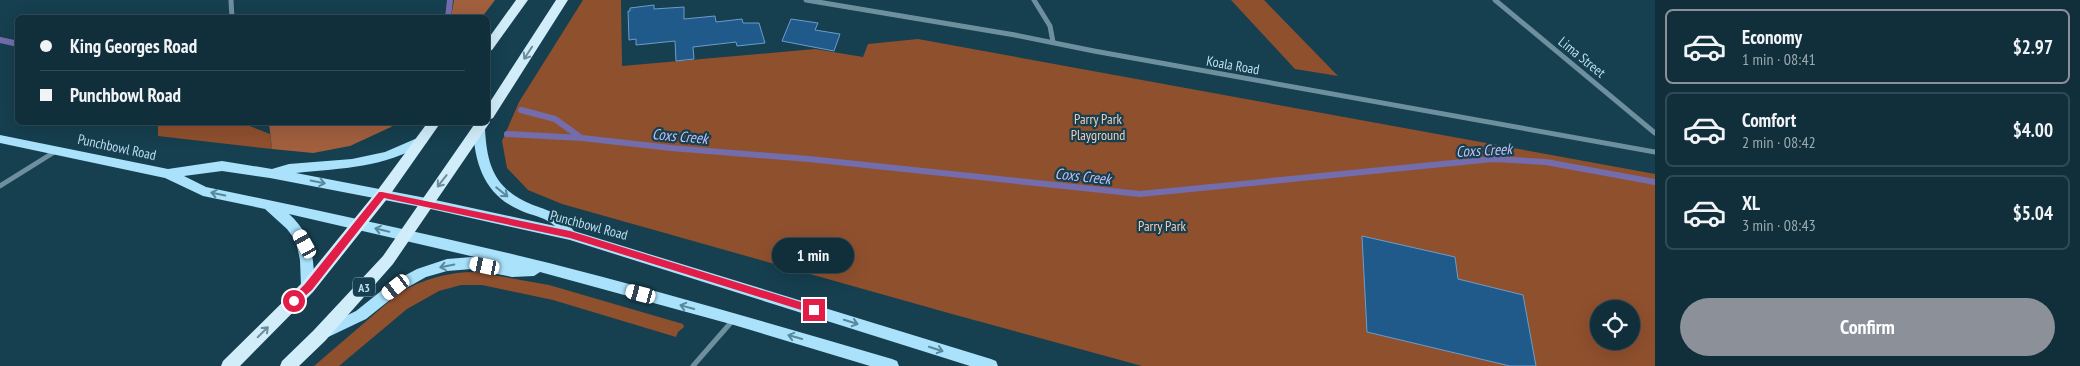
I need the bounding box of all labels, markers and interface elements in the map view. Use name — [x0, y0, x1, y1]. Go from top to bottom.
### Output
icon: car — [1682, 24, 1727, 69]
text: Economy — [1742, 25, 1802, 49]
street label: Lima Street — [1555, 33, 1609, 82]
text: King Georges Road — [70, 34, 197, 58]
text: $2.97 — [2013, 35, 2053, 59]
one-way arrow — [523, 45, 533, 59]
text: 1 min · 08:41 — [1742, 49, 1816, 69]
street label: Koala Road — [1205, 51, 1261, 79]
text: Punchbowl Road — [70, 83, 181, 107]
icon: car — [1682, 107, 1727, 152]
text: Comfort — [1742, 108, 1796, 132]
park label: Parry Park Playground — [1071, 110, 1125, 144]
text: $4.00 — [2013, 118, 2053, 142]
water label: Coxs Creek — [651, 124, 711, 148]
street label: Punchbowl Road — [76, 130, 158, 164]
text: 2 min · 08:42 — [1742, 132, 1816, 152]
water label: Coxs Creek — [1456, 139, 1515, 161]
water label: Coxs Creek — [1054, 164, 1114, 189]
one-way arrow — [437, 174, 448, 187]
one-way arrow — [309, 178, 325, 187]
one-way arrow — [495, 186, 508, 197]
one-way arrow — [211, 189, 227, 198]
icon: car — [1682, 190, 1727, 235]
text: XL — [1742, 191, 1760, 215]
text: $5.04 — [2013, 201, 2053, 225]
street label: Punchbowl Road — [548, 206, 630, 244]
text: 3 min · 08:43 — [1742, 215, 1816, 235]
park label: Parry Park — [1138, 217, 1186, 235]
one-way arrow — [374, 225, 390, 234]
car — [291, 227, 318, 261]
callout: 1 min — [773, 238, 855, 272]
text: 1 min — [797, 245, 829, 265]
car — [468, 256, 501, 276]
one-way arrow — [439, 262, 455, 271]
car — [379, 272, 412, 302]
road number: A3 — [353, 278, 375, 296]
car — [624, 283, 657, 305]
route start — [283, 290, 305, 312]
button: Confirm — [1680, 298, 2055, 356]
route end — [803, 299, 825, 321]
map controls — [1590, 300, 1640, 350]
button: locate — [1590, 300, 1640, 350]
one-way arrow — [679, 301, 695, 311]
one-way arrow — [842, 317, 858, 327]
one-way arrow — [257, 325, 269, 338]
one-way arrow — [787, 332, 803, 342]
one-way arrow — [927, 344, 943, 354]

